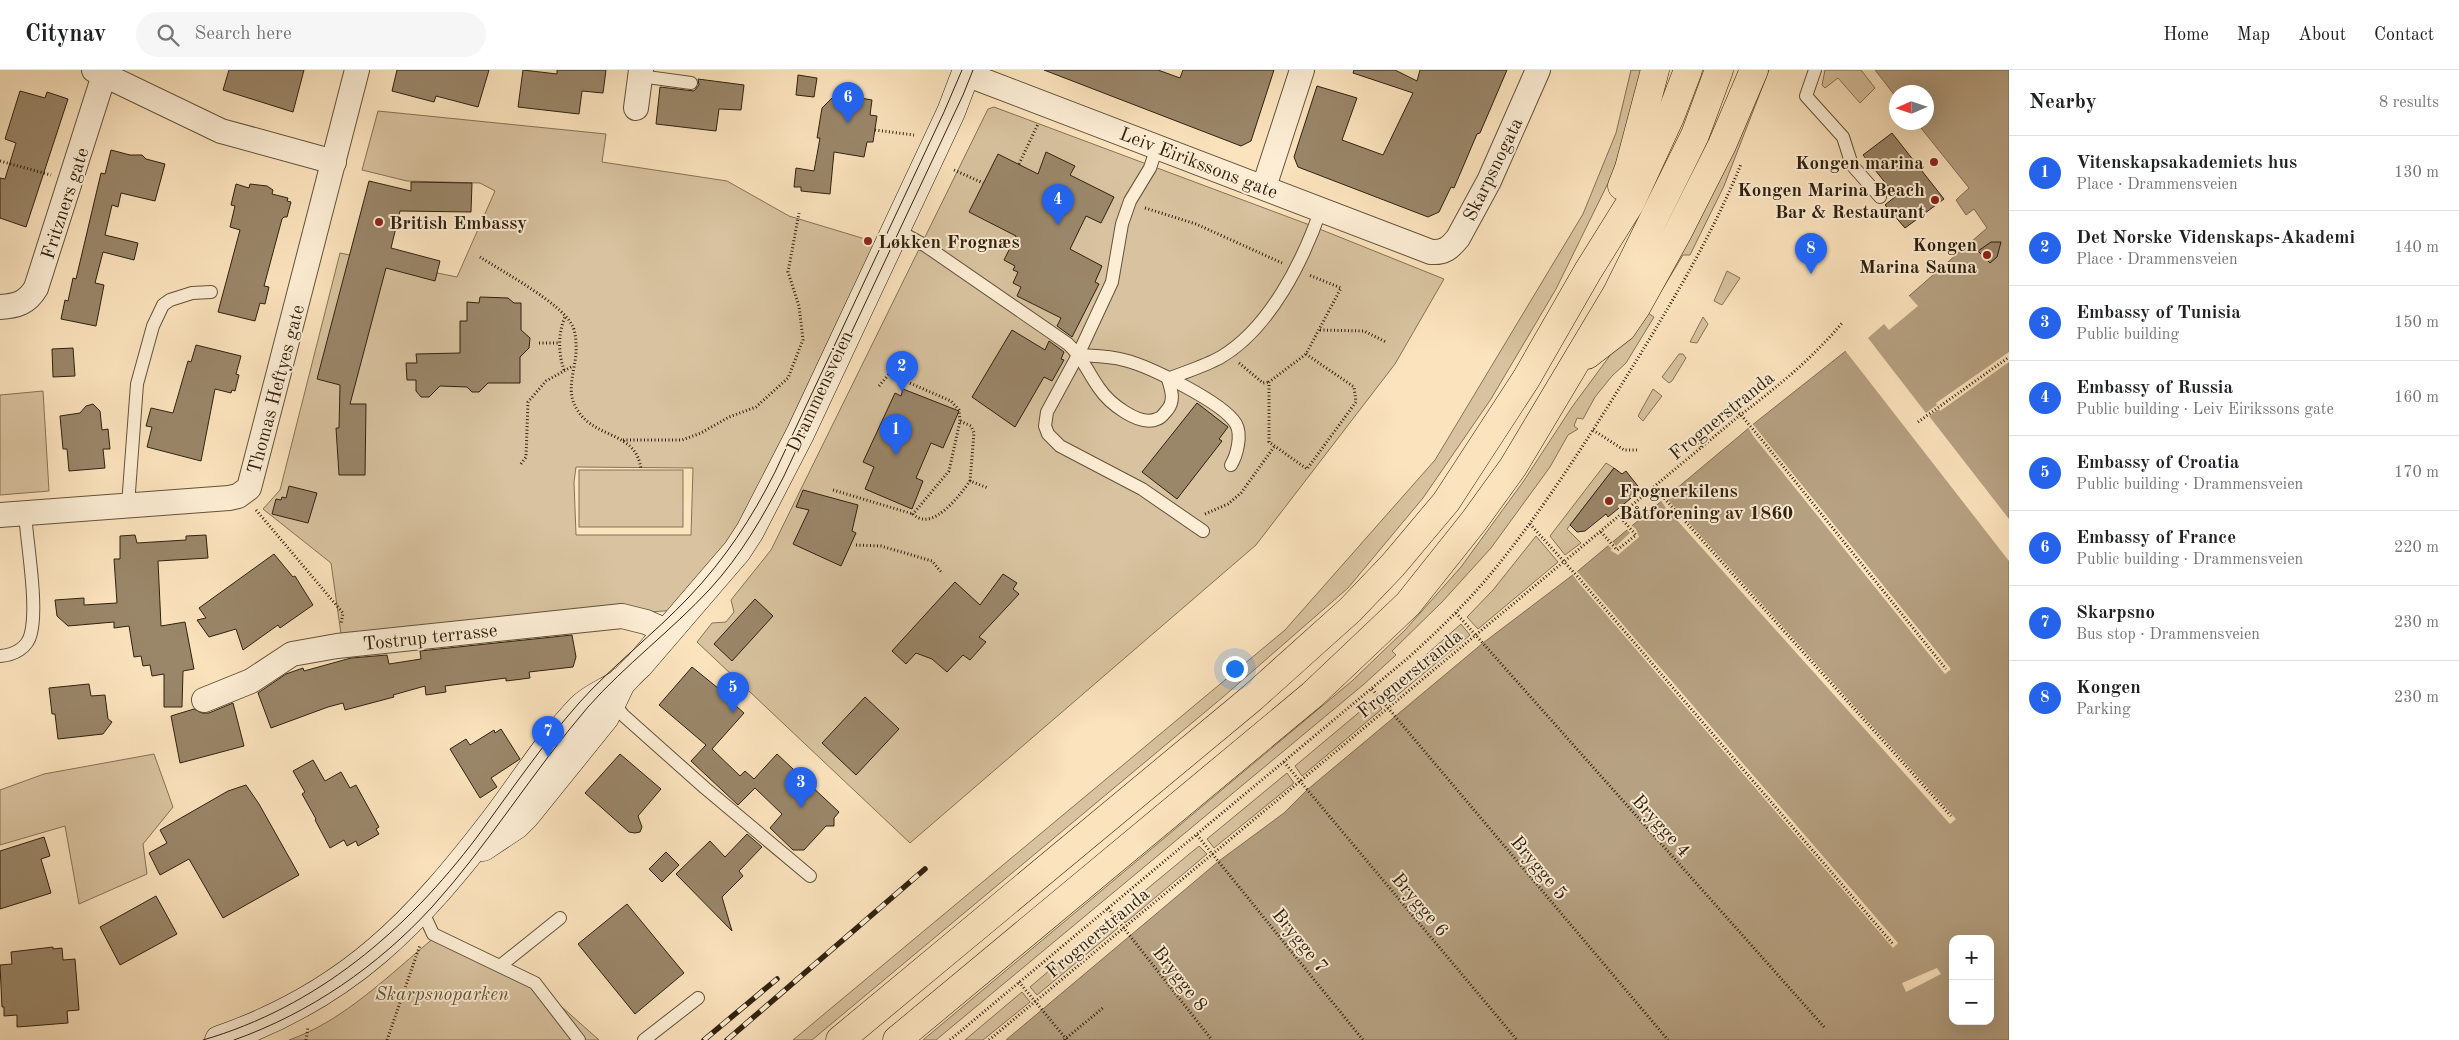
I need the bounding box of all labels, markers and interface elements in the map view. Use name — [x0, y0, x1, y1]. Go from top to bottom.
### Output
search box — [136, 12, 486, 57]
icon: search — [154, 21, 182, 49]
text: Citynav — [25, 23, 106, 47]
text: Search here — [194, 25, 292, 44]
text: Home — [2163, 26, 2209, 44]
text: Map — [2237, 26, 2270, 44]
text: About — [2298, 26, 2346, 44]
text: Contact — [2374, 26, 2434, 44]
pin: 6 — [832, 82, 864, 123]
north arrow — [1889, 85, 1934, 130]
text: Nearby — [2029, 92, 2097, 113]
text: 8 results — [2379, 95, 2439, 111]
street label: Skarpsnogata — [1461, 115, 1528, 225]
street label: Leiv Eirikssons gate — [1116, 125, 1280, 203]
street label: Fritzners gate — [39, 146, 93, 262]
text: Vitenskapsakademiets hus — [2076, 154, 2297, 173]
place label: Kongen marina — [1795, 155, 1924, 174]
marker: Kongen marina — [1928, 156, 1940, 168]
text: 1 — [2040, 165, 2050, 181]
text: 130 m — [2394, 165, 2439, 181]
text: Place · Drammensveien — [2076, 177, 2238, 193]
place label: Kongen Marina Beach Bar & Restaurant — [1737, 182, 1925, 223]
pin: 4 — [1042, 184, 1074, 225]
marker: Kongen Marina Beach Bar & Restaurant — [1929, 194, 1941, 206]
place label: British Embassy — [389, 215, 527, 234]
marker: British Embassy — [373, 216, 385, 228]
text: Det Norske Videnskaps-Akademi — [2076, 229, 2355, 248]
pin: 8 — [1795, 233, 1827, 274]
place label: Løkken Frognæs — [878, 234, 1020, 253]
marker: Løkken Frognæs — [862, 235, 874, 247]
place label: Kongen Marina Sauna — [1859, 237, 1977, 278]
text: 2 — [2040, 240, 2050, 256]
text: 140 m — [2394, 240, 2439, 256]
marker: Kongen Marina Sauna — [1981, 249, 1993, 261]
text: Place · Drammensveien — [2076, 252, 2238, 268]
street label: Thomas Heftyes gate — [246, 303, 309, 476]
text: Embassy of Tunisia — [2076, 304, 2241, 323]
text: 3 — [2040, 315, 2050, 331]
text: 150 m — [2394, 315, 2439, 331]
text: Public building — [2076, 327, 2179, 343]
street label: Drammensveien — [785, 328, 858, 456]
pin: 2 — [886, 351, 918, 392]
street label: Frognerstranda — [1667, 369, 1779, 465]
text: Embassy of Russia — [2076, 379, 2233, 398]
text: 4 — [2040, 390, 2050, 406]
text: 160 m — [2394, 390, 2439, 406]
text: Public building · Leiv Eirikssons gate — [2076, 402, 2334, 418]
pin: 1 — [880, 414, 912, 455]
text: Embassy of Croatia — [2076, 454, 2239, 473]
text: 5 — [2040, 465, 2050, 481]
text: 170 m — [2394, 465, 2439, 481]
text: Public building · Drammensveien — [2076, 477, 2303, 493]
place label: Frognerkilens Båtforening av 1860 — [1619, 483, 1793, 524]
marker: Frognerkilens Båtforening av 1860 — [1603, 495, 1615, 507]
text: Embassy of France — [2076, 529, 2236, 548]
text: 6 — [2040, 540, 2050, 556]
text: 220 m — [2394, 540, 2439, 556]
text: Public building · Drammensveien — [2076, 552, 2303, 568]
text: Skarpsno — [2076, 604, 2155, 623]
text: 7 — [2040, 615, 2050, 631]
text: 230 m — [2394, 615, 2439, 631]
street label: Tostrup terrasse — [362, 622, 499, 655]
street label: Frognerstranda — [1355, 627, 1467, 723]
text: Bus stop · Drammensveien — [2076, 627, 2260, 643]
your location — [1222, 656, 1248, 682]
pin: 5 — [717, 672, 749, 713]
text: Kongen — [2076, 679, 2141, 698]
text: 8 — [2040, 690, 2050, 706]
text: 230 m — [2394, 690, 2439, 706]
text: Parking — [2076, 702, 2131, 718]
pin: 7 — [532, 716, 564, 757]
pin: 3 — [785, 767, 817, 808]
street label: Brygge 4 — [1627, 792, 1693, 861]
street label: Brygge 5 — [1506, 833, 1570, 904]
street label: Brygge 6 — [1387, 870, 1451, 941]
street label: Frognerstranda — [1043, 885, 1154, 983]
street label: Brygge 7 — [1268, 906, 1331, 977]
map controls — [1949, 935, 1994, 1025]
button: + — [1949, 935, 1994, 980]
street label: Brygge 8 — [1148, 944, 1210, 1016]
button: − — [1949, 980, 1994, 1025]
park label: Skarpsnoparken — [375, 986, 509, 1005]

